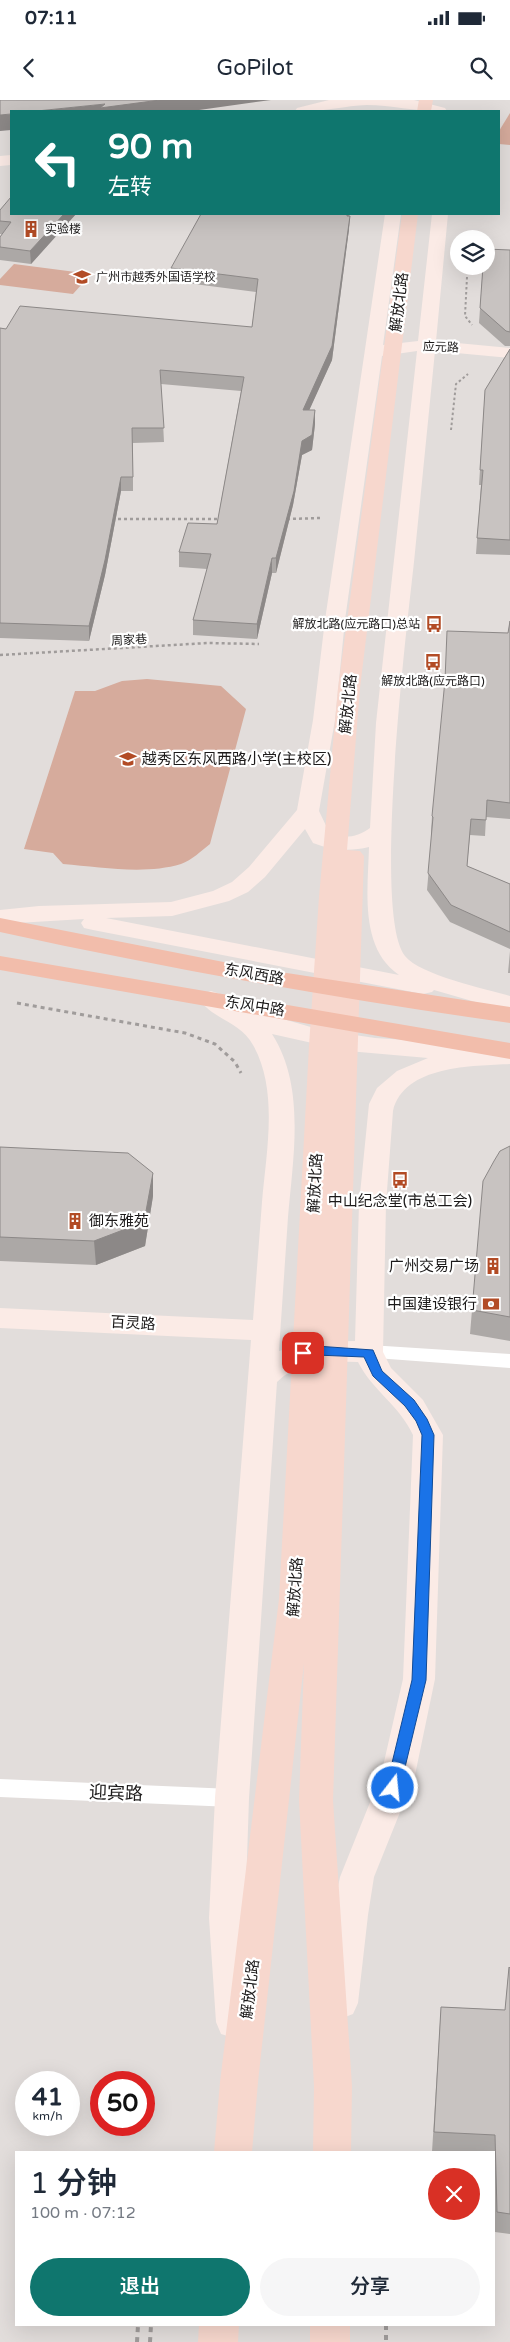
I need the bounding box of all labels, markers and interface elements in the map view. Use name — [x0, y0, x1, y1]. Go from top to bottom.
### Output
text: 07:11 — [25, 7, 78, 29]
icon: back — [15, 54, 43, 82]
icon: search — [467, 54, 495, 82]
text: GoPilot — [217, 55, 293, 81]
text: 90 m — [108, 126, 193, 168]
icon: left — [25, 130, 90, 195]
text: 左转 — [108, 174, 152, 200]
building icon: 实验楼 — [21, 219, 41, 239]
place label: 实验楼 — [45, 222, 81, 236]
map controls — [450, 230, 495, 275]
button: layers — [450, 230, 495, 275]
school or university icon: 广州市越秀外国语学校 — [72, 267, 92, 287]
place label: 广州市越秀外国语学校 — [96, 270, 216, 284]
street label: 解放北路 — [386, 271, 412, 333]
street label: 应元路 — [423, 339, 459, 355]
bus stop icon: 解放北路(应元路口)总站 — [424, 614, 444, 634]
place label: 解放北路(应元路口)总站 — [293, 617, 420, 631]
street label: 周家巷 — [111, 632, 147, 648]
bus stop icon: 解放北路(应元路口) — [423, 652, 443, 672]
street label: 解放北路 — [336, 673, 360, 735]
place label: 解放北路(应元路口) — [381, 674, 485, 688]
school or university icon: 越秀区东风西路小学(主校区) — [118, 749, 138, 769]
place label: 越秀区东风西路小学(主校区) — [142, 750, 331, 768]
street label: 东风西路 — [223, 960, 285, 988]
street label: 东风中路 — [224, 992, 286, 1020]
street label: 解放北路 — [304, 1153, 326, 1213]
bus stop icon: 中山纪念堂(市总工会) — [390, 1170, 410, 1190]
place label: 中山纪念堂(市总工会) — [328, 1192, 472, 1210]
building icon: 御东雅苑 — [65, 1211, 85, 1231]
place label: 御东雅苑 — [89, 1212, 149, 1230]
building icon: 广州交易广场 — [483, 1256, 503, 1276]
place label: 广州交易广场 — [389, 1257, 479, 1275]
bank icon: 中国建设银行 — [481, 1294, 501, 1314]
place label: 中国建设银行 — [387, 1295, 477, 1313]
street label: 百灵路 — [110, 1313, 156, 1333]
pin — [282, 1332, 324, 1374]
icon: arrive — [289, 1339, 317, 1367]
street label: 解放北路 — [284, 1556, 306, 1618]
position arrow — [366, 1761, 418, 1813]
street label: 迎宾路 — [89, 1781, 143, 1805]
street label: 解放北路 — [237, 1958, 263, 2020]
speed limit sign: 50 — [90, 2071, 155, 2136]
text: 41 — [32, 2082, 63, 2112]
text: km/h — [32, 2109, 63, 2123]
text: 1 分钟 — [30, 2165, 117, 2202]
button: close — [428, 2168, 480, 2220]
text: 100 m · 07:12 — [30, 2203, 136, 2223]
button: 退出 — [30, 2258, 250, 2316]
button: 分享 — [260, 2258, 480, 2316]

